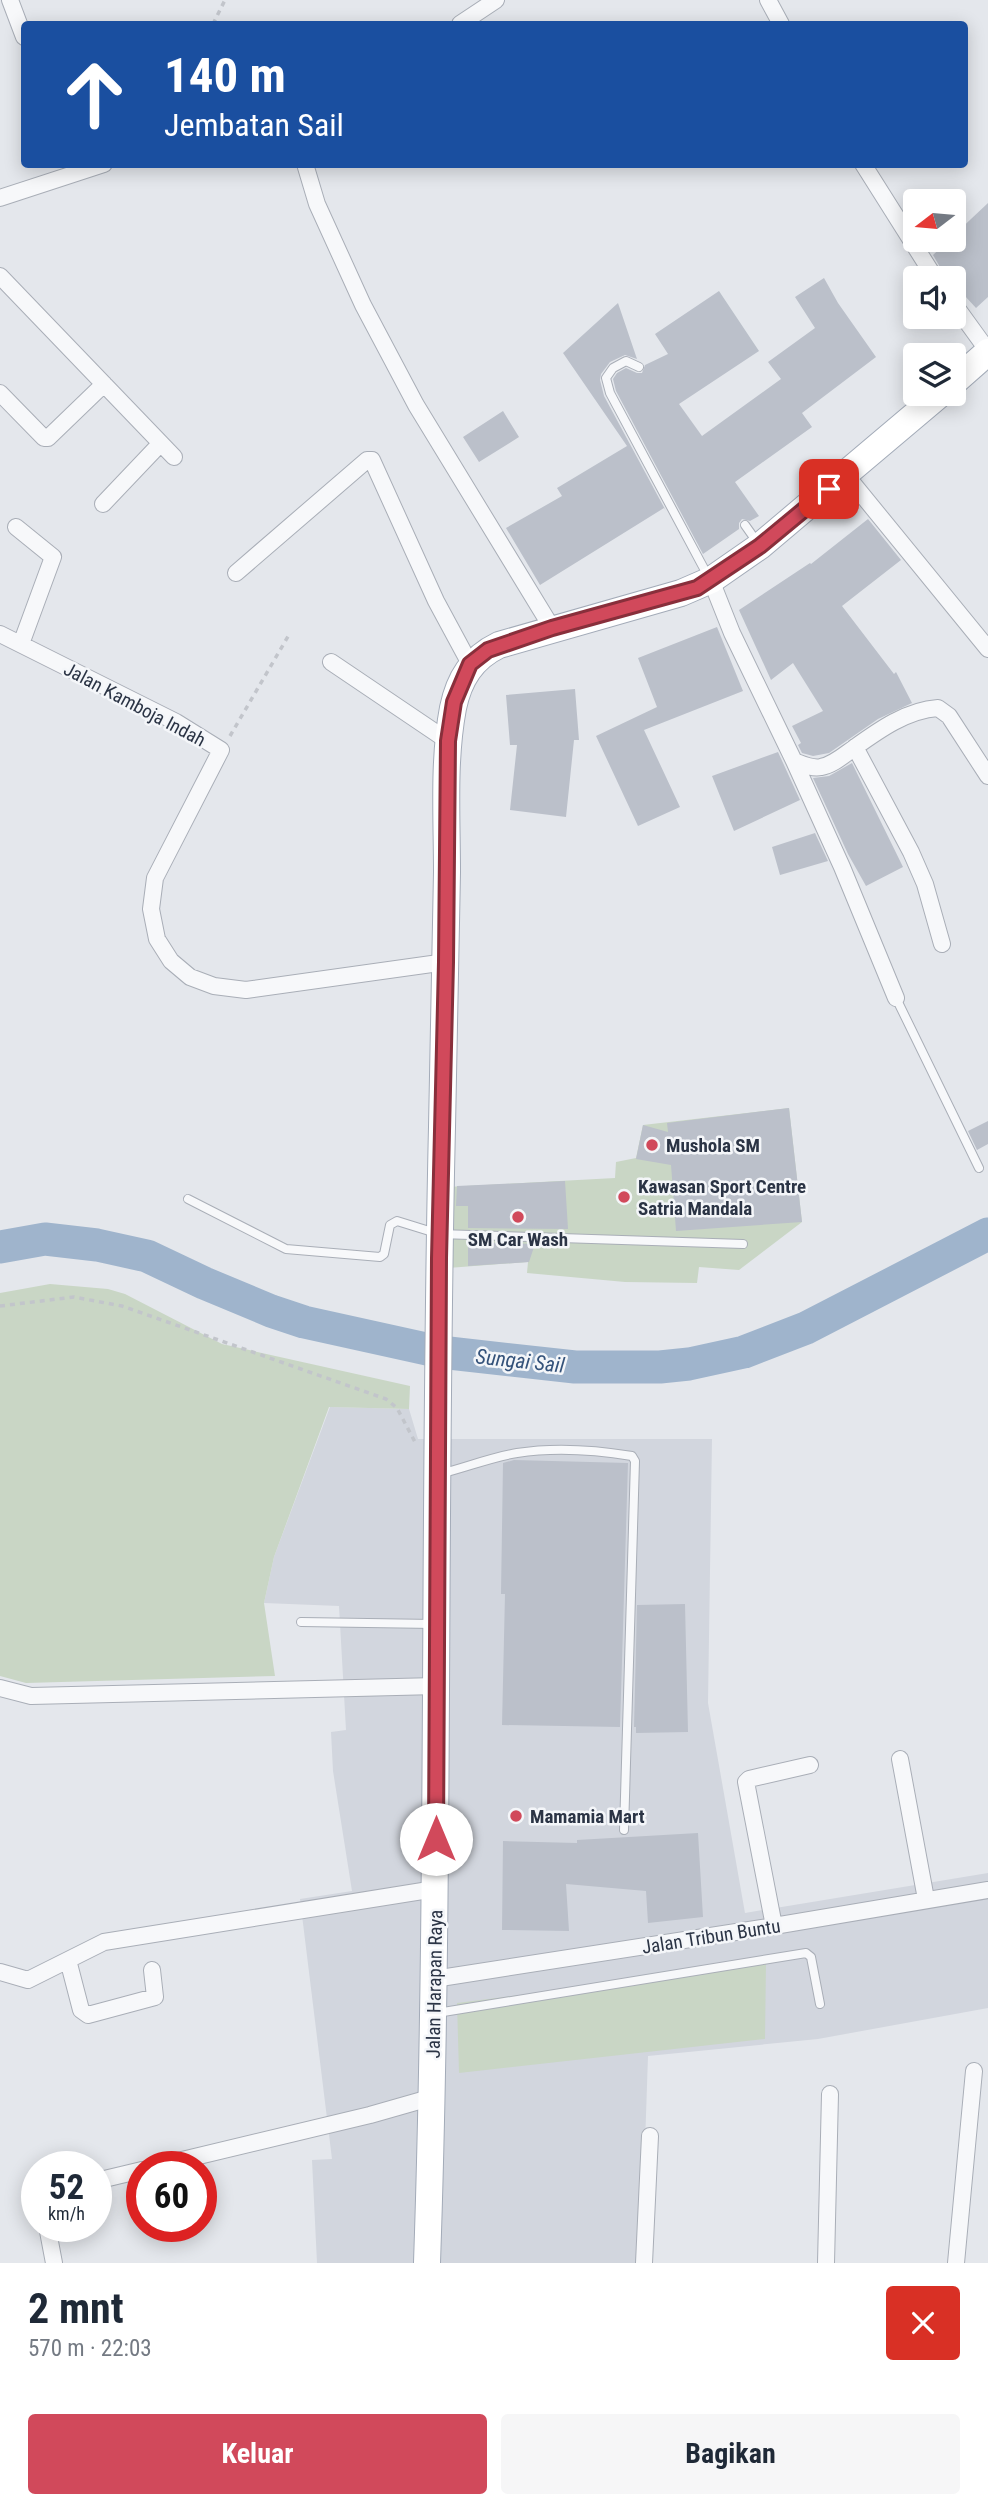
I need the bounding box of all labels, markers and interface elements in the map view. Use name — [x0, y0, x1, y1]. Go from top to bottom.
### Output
text: 140 m — [164, 47, 286, 104]
icon: ahead — [49, 49, 140, 140]
text: Jembatan Sail — [164, 106, 344, 144]
north arrow — [903, 189, 966, 252]
map controls — [903, 189, 966, 406]
button: sound — [903, 266, 966, 329]
button: layers — [903, 343, 966, 406]
pin — [799, 459, 859, 519]
icon: arrive — [810, 470, 848, 508]
street label: Jalan Kamboja Indah — [60, 657, 210, 752]
place label: Mushola SM — [666, 1134, 760, 1157]
marker: Mushola SM — [644, 1137, 660, 1153]
place label: Kawasan Sport Centre Satria Mandala — [638, 1175, 806, 1220]
marker: Kawasan Sport Centre Satria Mandala — [616, 1189, 632, 1205]
marker: SM Car Wash — [510, 1209, 526, 1225]
place label: SM Car Wash — [468, 1228, 568, 1251]
water label: Sungai Sail — [474, 1344, 566, 1378]
position arrow — [399, 1802, 473, 1876]
place label: Mamamia Mart — [530, 1805, 645, 1828]
marker: Mamamia Mart — [508, 1808, 524, 1824]
street label: Jalan Harapan Raya — [422, 1909, 447, 2059]
street label: Jalan Tribun Buntu — [640, 1914, 782, 1959]
speed limit sign: 60 — [126, 2151, 217, 2242]
text: 52 — [49, 2167, 84, 2208]
text: km/h — [48, 2203, 85, 2224]
text: 2 mnt — [28, 2284, 124, 2333]
button: close — [886, 2286, 960, 2360]
text: 570 m · 22:03 — [28, 2335, 152, 2362]
button: Keluar — [28, 2414, 487, 2494]
button: Bagikan — [501, 2414, 960, 2494]

